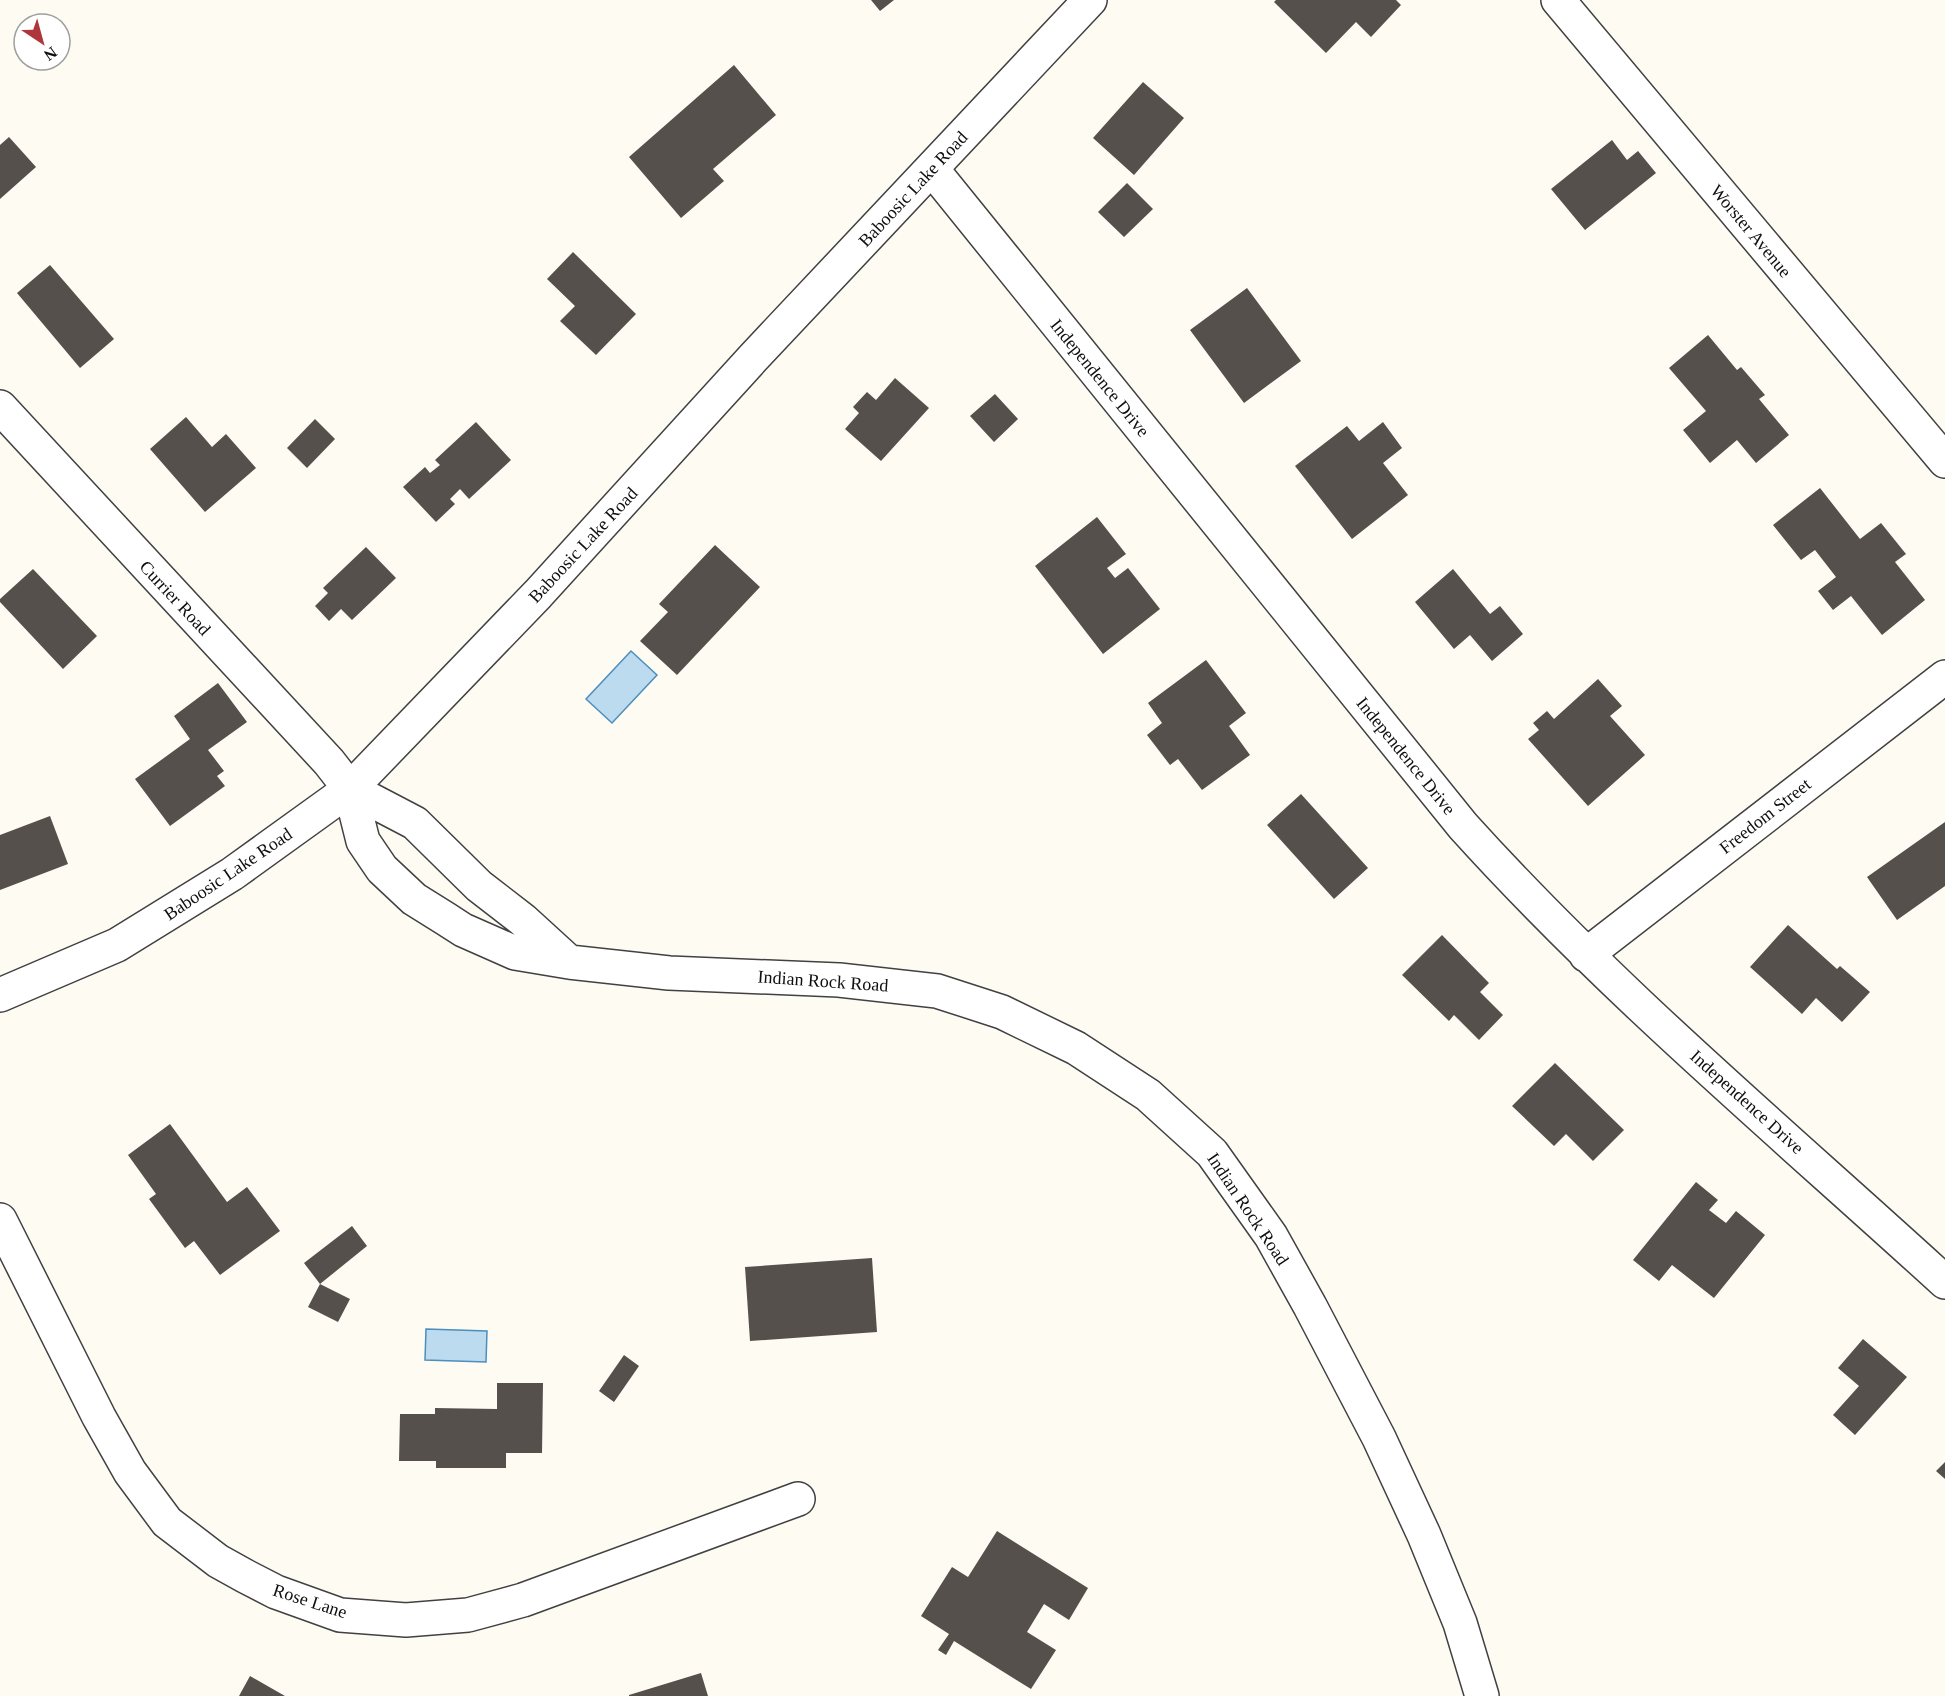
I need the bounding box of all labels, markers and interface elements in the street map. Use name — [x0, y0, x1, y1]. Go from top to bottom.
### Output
north arrow — [12, 12, 72, 72]
text: N — [40, 43, 60, 64]
street label: Baboosic Lake Road — [855, 127, 971, 251]
street label: Worster Avenue — [1706, 181, 1796, 281]
street label: Independence Drive — [1046, 315, 1154, 441]
street label: Baboosic Lake Road — [525, 483, 641, 607]
street label: Currier Road — [135, 557, 215, 639]
street label: Independence Drive — [1352, 693, 1460, 819]
street label: Freedom Street — [1715, 774, 1815, 858]
street label: Baboosic Lake Road — [160, 824, 296, 924]
street label: Indian Rock Road — [757, 966, 889, 996]
street label: Independence Drive — [1686, 1046, 1808, 1158]
street label: Indian Rock Road — [1203, 1149, 1293, 1269]
street label: Rose Lane — [271, 1580, 349, 1622]

